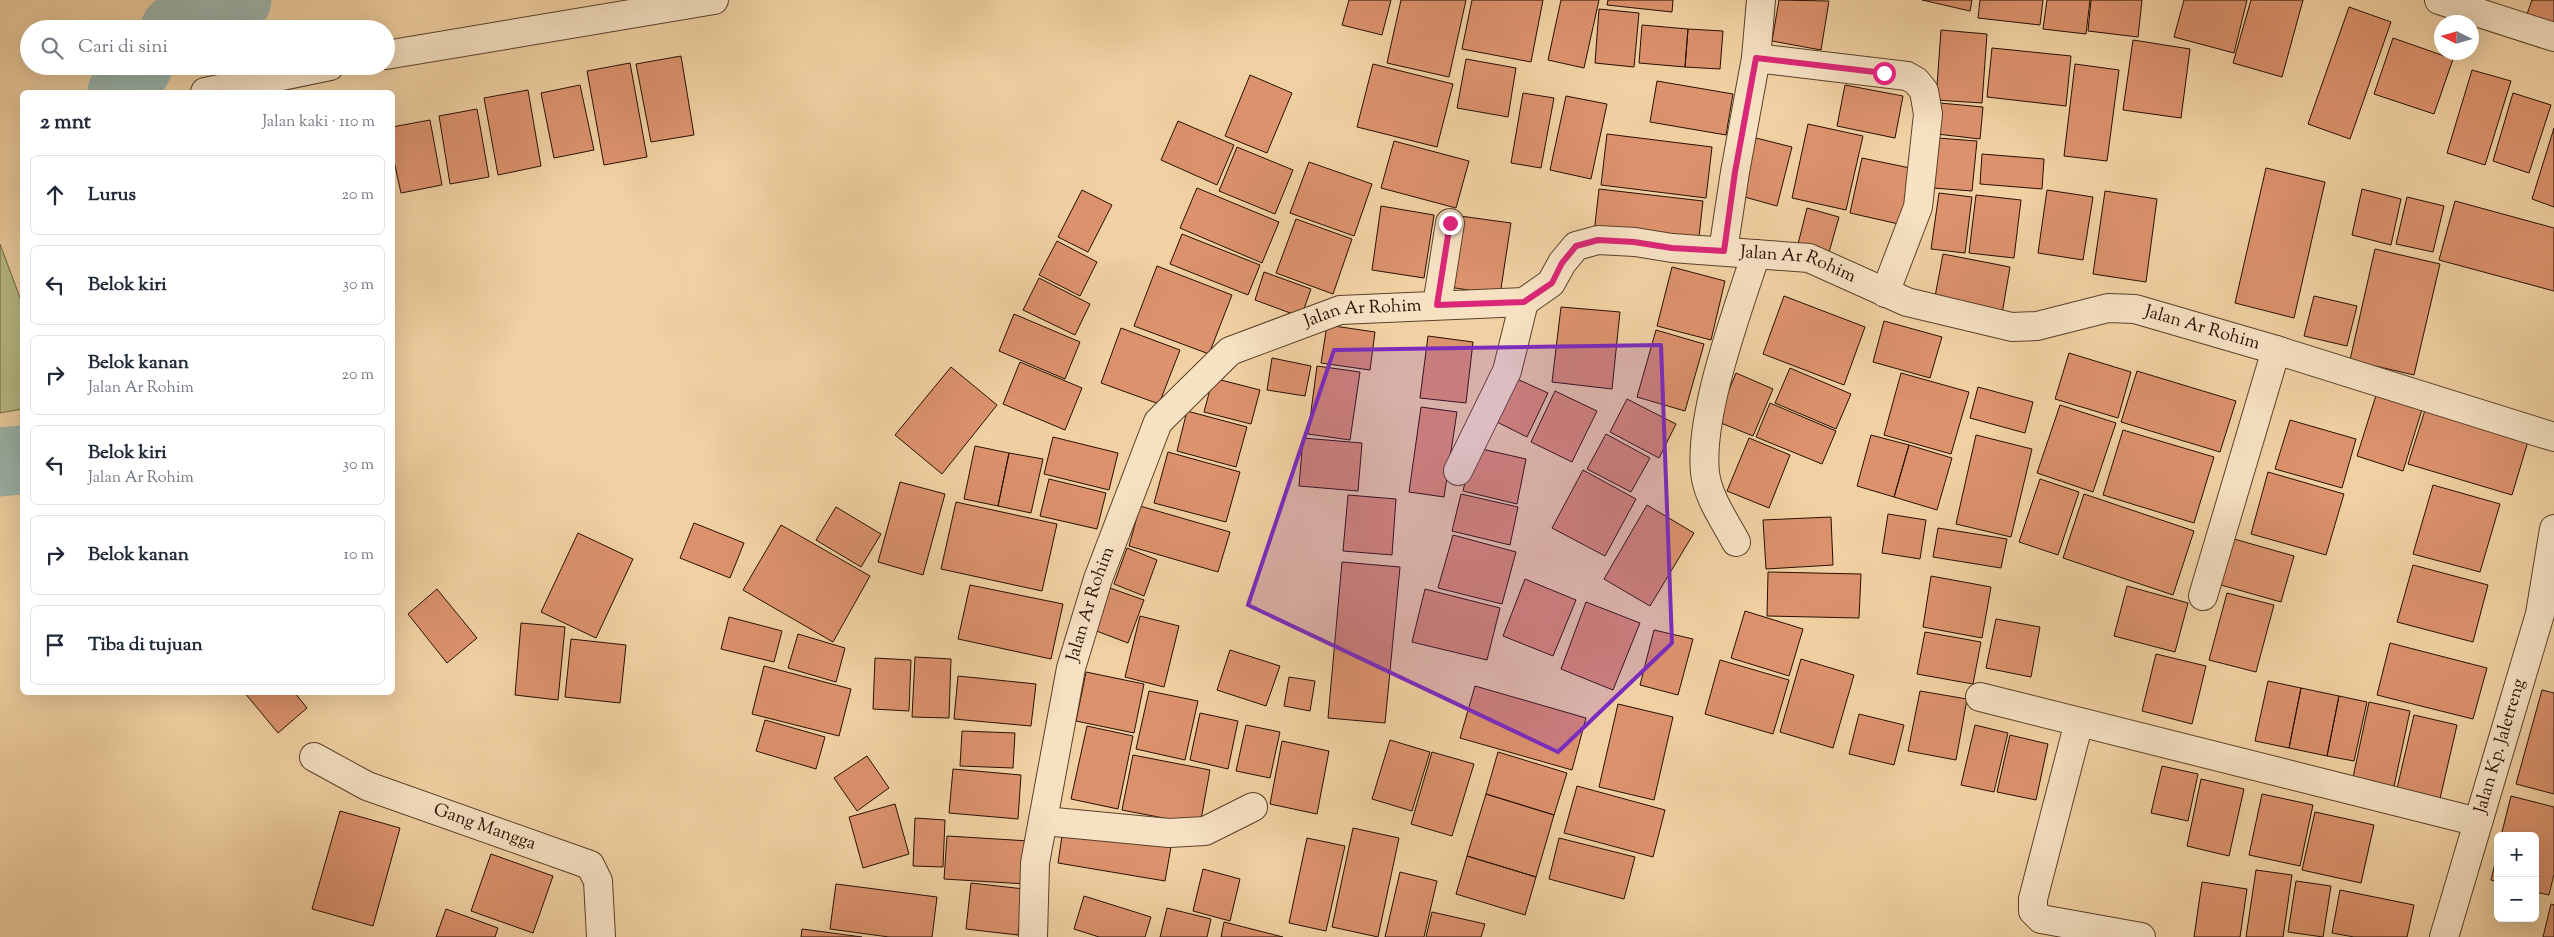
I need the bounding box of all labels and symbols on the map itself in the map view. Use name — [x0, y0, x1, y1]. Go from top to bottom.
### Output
north arrow — [2434, 15, 2479, 60]
route start — [1873, 62, 1896, 85]
route end — [1439, 212, 1462, 235]
street label: Jalan Ar Rohim — [1738, 240, 1860, 290]
street label: Jalan Ar Rohim — [1299, 293, 1422, 336]
street label: Jalan Ar Rohim — [2140, 299, 2263, 358]
street label: Jalan Ar Rohim — [1060, 543, 1122, 666]
street label: Jalan Kp. Jaletreng — [2468, 676, 2533, 818]
street label: Gang Mangga — [430, 797, 539, 858]

